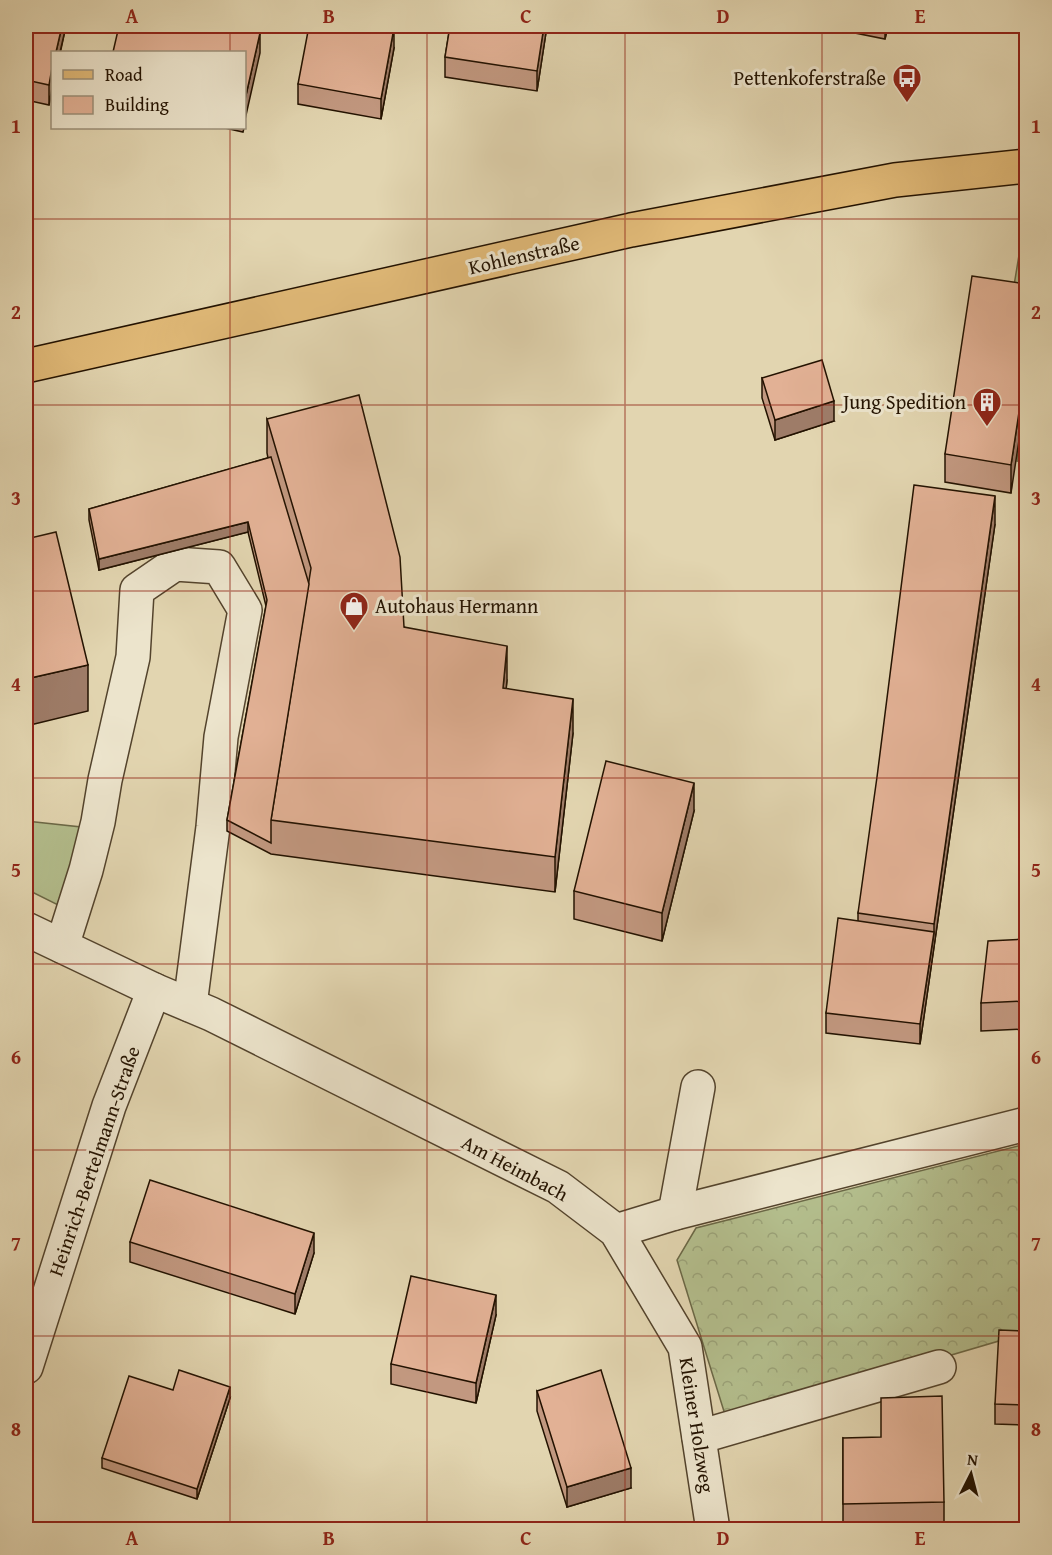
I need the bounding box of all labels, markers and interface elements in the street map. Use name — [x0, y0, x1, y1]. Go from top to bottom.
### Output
text: A — [126, 1, 139, 30]
text: B — [323, 1, 335, 30]
text: C — [520, 1, 532, 30]
text: D — [716, 1, 730, 30]
text: E — [915, 1, 926, 30]
legend — [51, 51, 246, 129]
text: Road — [105, 61, 143, 88]
bus stop icon: Pettenkoferstraße — [891, 62, 923, 104]
place label: Pettenkoferstraße — [734, 63, 886, 92]
text: Building — [105, 91, 169, 118]
text: 1 — [11, 111, 21, 140]
text: 1 — [1031, 111, 1041, 140]
street label: Kohlenstraße — [466, 228, 582, 281]
text: 2 — [11, 297, 21, 326]
text: 2 — [1031, 297, 1041, 326]
building icon: Jung Spedition — [971, 386, 1003, 428]
place label: Jung Spedition — [840, 387, 966, 416]
text: 3 — [11, 483, 21, 512]
text: 3 — [1031, 483, 1041, 512]
shop icon: Autohaus Hermann — [338, 590, 370, 632]
place label: Autohaus Hermann — [375, 591, 538, 620]
text: 4 — [11, 669, 21, 698]
text: 4 — [1031, 669, 1041, 698]
text: 5 — [11, 855, 21, 884]
text: 5 — [1031, 855, 1041, 884]
text: 6 — [11, 1042, 21, 1071]
street label: Heinrich-Bertelmann-Straße — [40, 1042, 147, 1280]
text: 6 — [1031, 1042, 1041, 1071]
street label: Am Heimbach — [457, 1127, 574, 1208]
text: 7 — [11, 1228, 21, 1257]
text: 7 — [1031, 1228, 1041, 1257]
street label: Kleiner Holzweg — [672, 1355, 723, 1495]
text: 8 — [11, 1414, 21, 1443]
text: 8 — [1031, 1414, 1041, 1443]
north arrow — [941, 1444, 1001, 1504]
text: N — [966, 1447, 979, 1472]
text: A — [126, 1523, 139, 1552]
text: B — [323, 1523, 335, 1552]
text: C — [520, 1523, 532, 1552]
text: D — [716, 1523, 730, 1552]
text: E — [915, 1523, 926, 1552]

